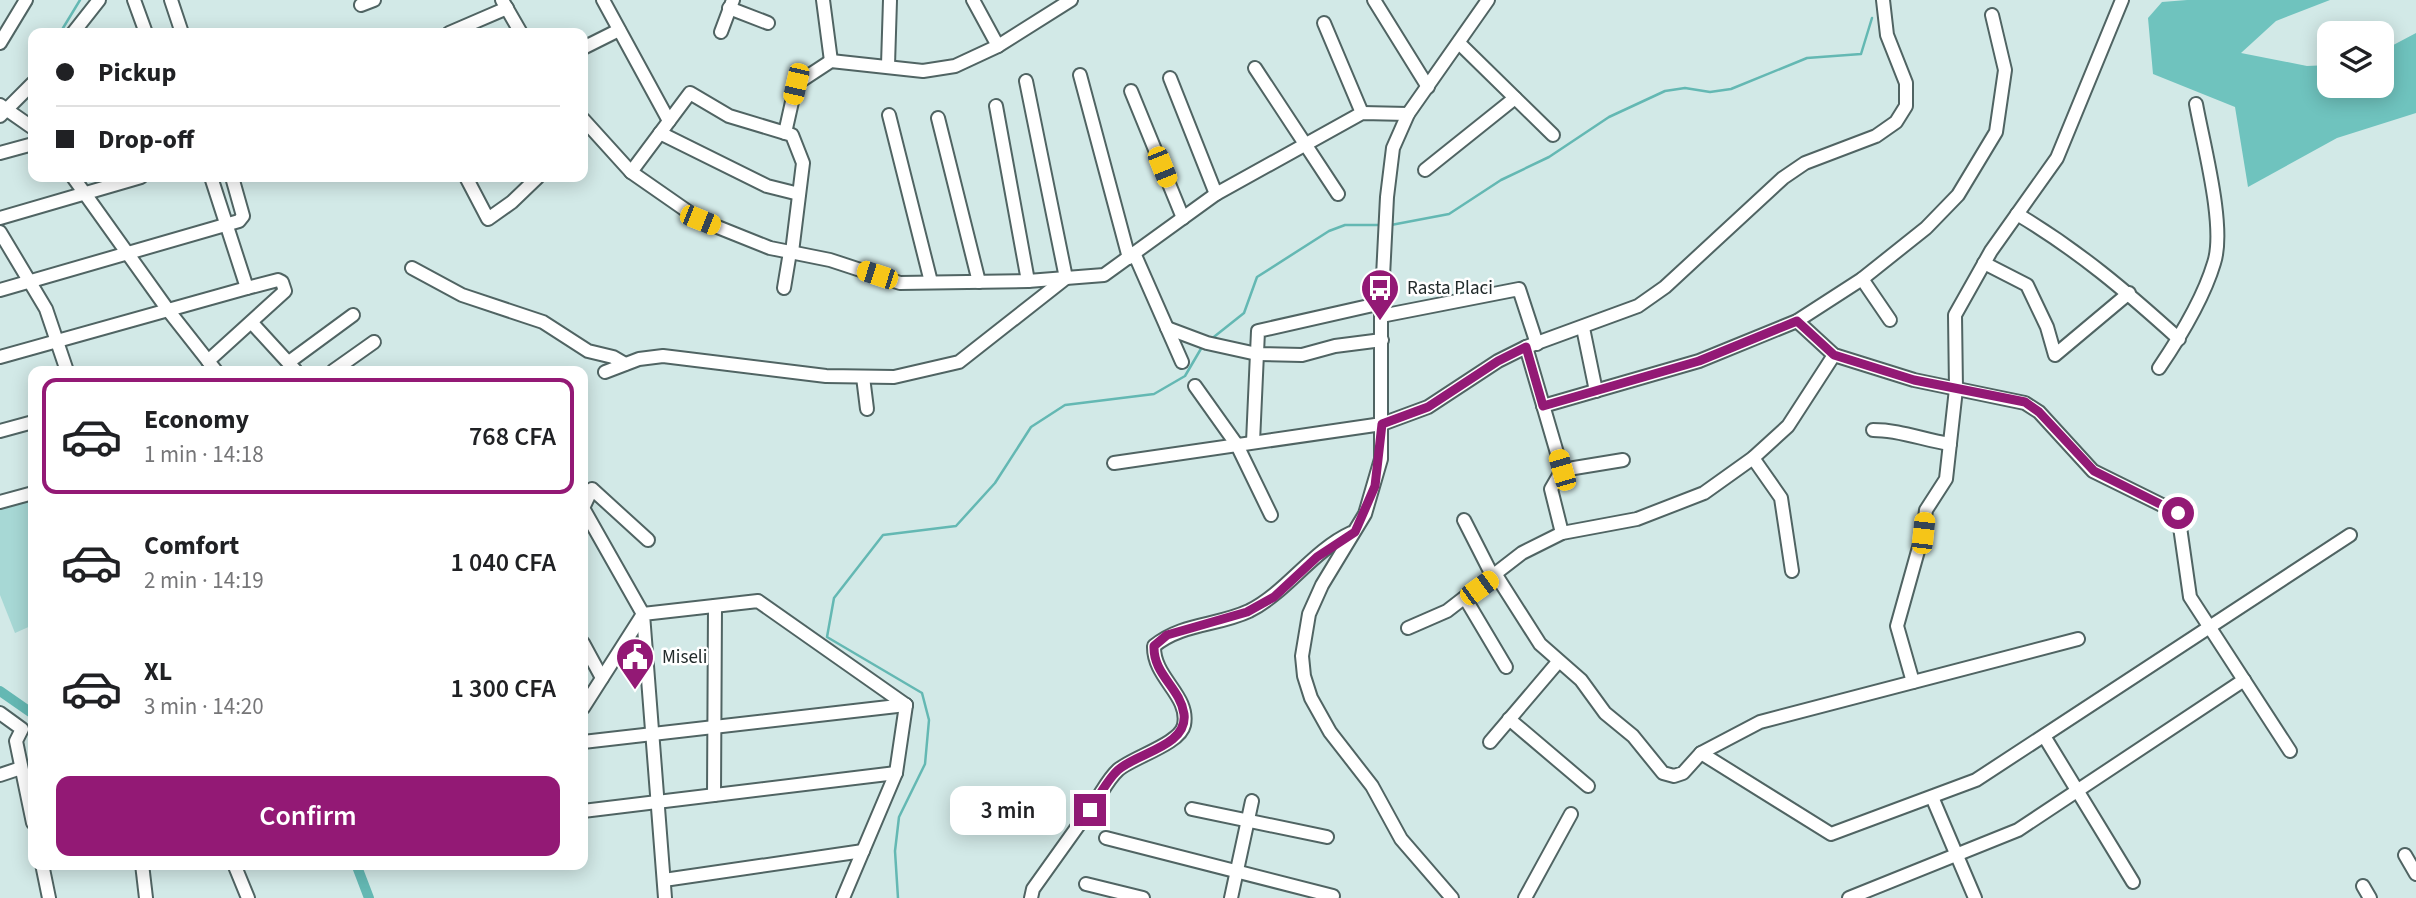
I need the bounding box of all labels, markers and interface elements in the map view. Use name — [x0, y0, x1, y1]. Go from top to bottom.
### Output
map controls — [2317, 21, 2394, 98]
button: layers — [2317, 21, 2394, 98]
text: Pickup — [98, 54, 176, 91]
car — [782, 61, 811, 107]
text: Drop-off — [98, 121, 194, 158]
car — [1145, 144, 1180, 190]
car — [677, 202, 724, 238]
car — [854, 259, 901, 291]
bus stop icon: Rasta Placi — [1359, 267, 1401, 322]
place label: Rasta Placi — [1407, 275, 1493, 302]
text: Economy — [144, 401, 249, 438]
icon: car — [60, 405, 123, 468]
text: 768 CFA — [469, 418, 556, 455]
text: 1 min · 14:18 — [144, 438, 264, 471]
car — [1547, 447, 1578, 493]
route start — [2162, 497, 2194, 529]
car — [1911, 511, 1936, 555]
text: Comfort — [144, 527, 239, 564]
icon: car — [60, 531, 123, 594]
text: 1 040 CFA — [451, 544, 556, 581]
text: 2 min · 14:19 — [144, 564, 264, 597]
car — [1456, 567, 1503, 609]
public building icon: Miseli — [614, 636, 656, 691]
place label: Miseli — [662, 644, 707, 671]
text: XL — [144, 653, 172, 690]
icon: car — [60, 657, 123, 720]
text: 1 300 CFA — [451, 670, 556, 707]
text: 3 min · 14:20 — [144, 690, 264, 723]
button: Confirm — [56, 776, 560, 856]
callout: 3 min — [950, 786, 1066, 834]
text: 3 min — [981, 794, 1035, 827]
route end — [1074, 794, 1106, 826]

